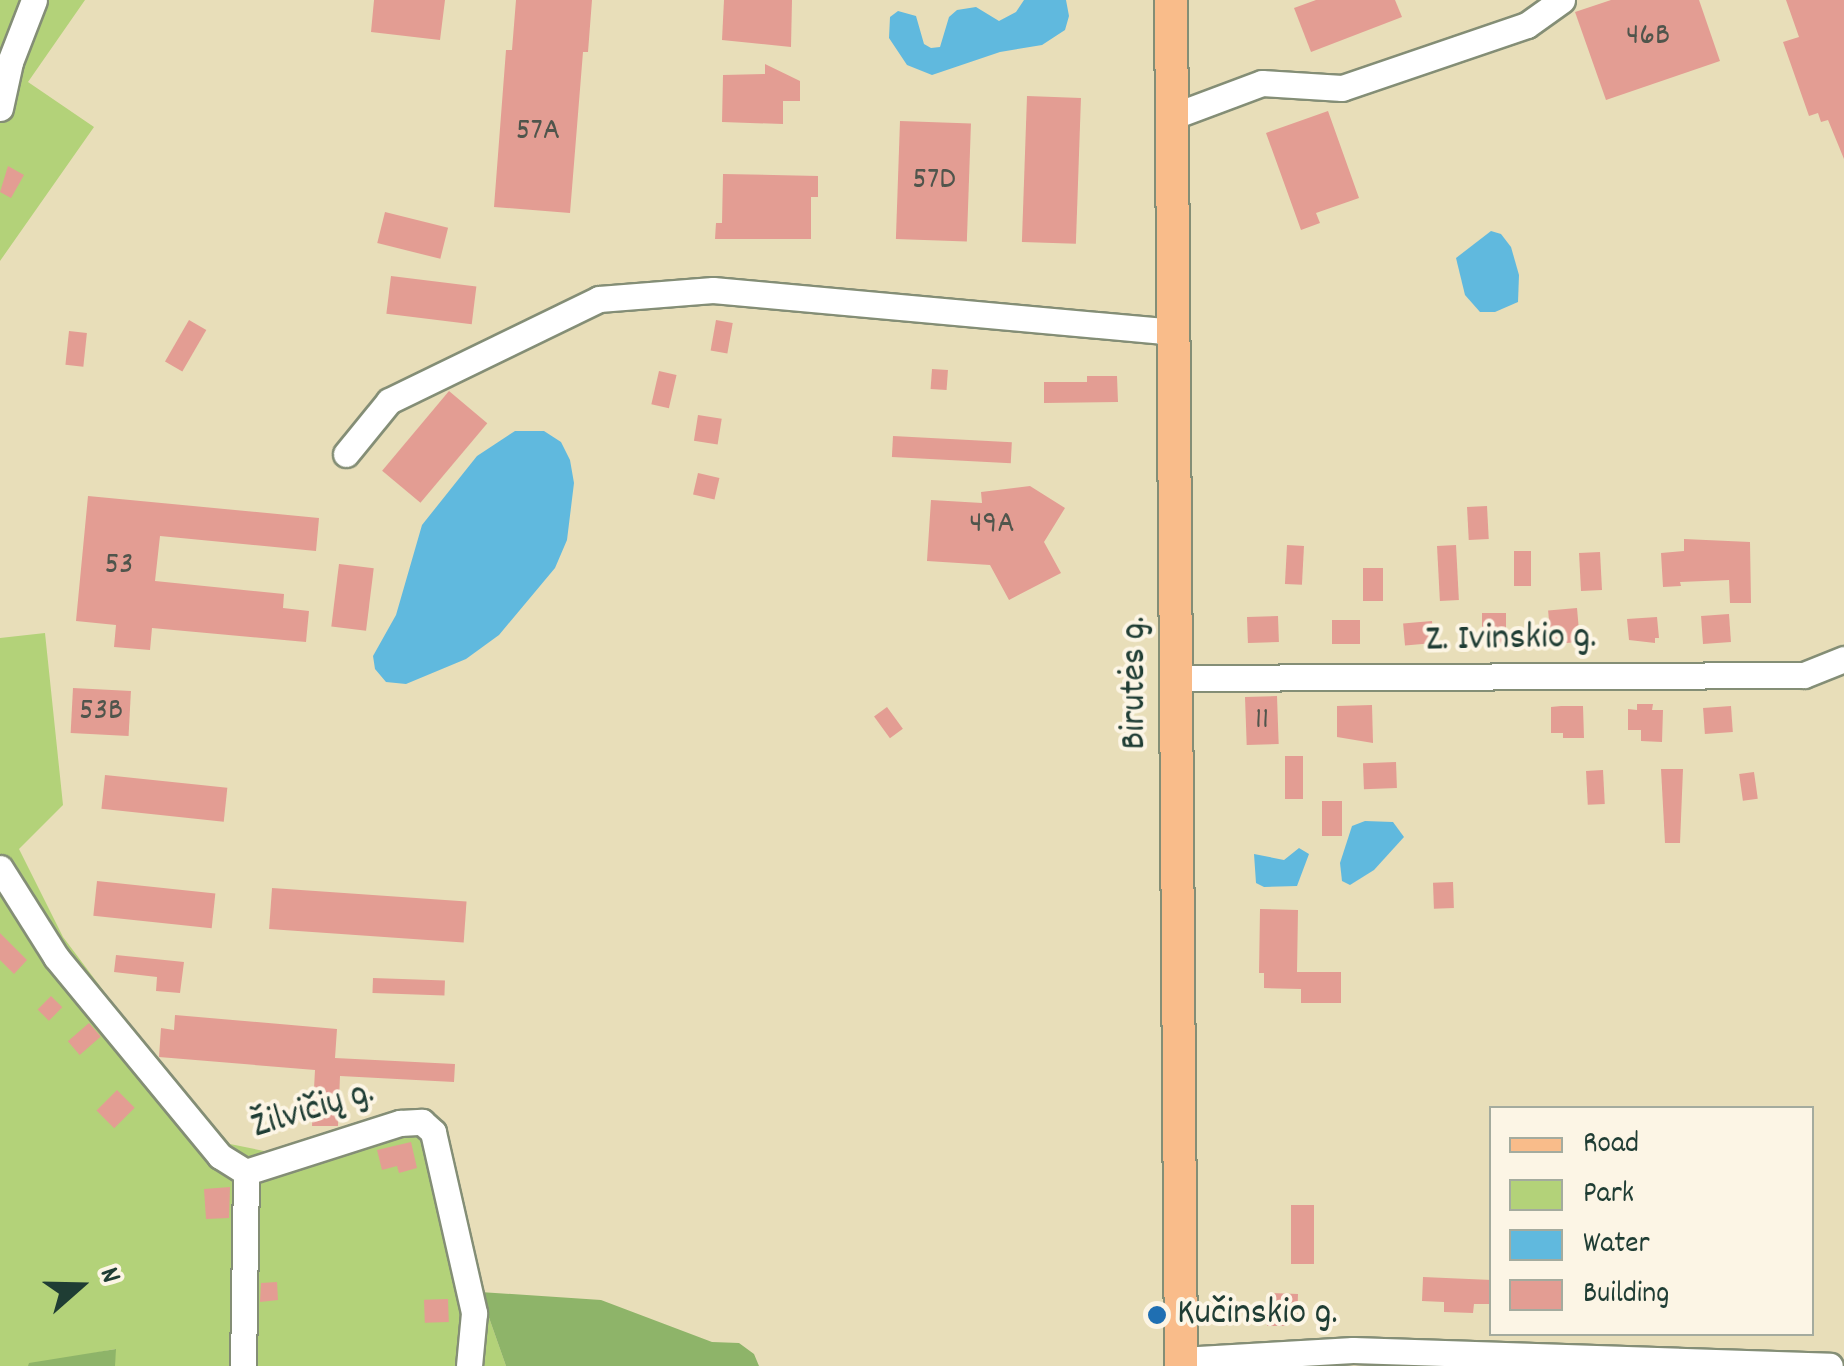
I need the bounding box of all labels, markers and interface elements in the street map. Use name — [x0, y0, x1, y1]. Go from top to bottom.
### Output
house number: 46B — [1626, 18, 1670, 56]
house number: 57A — [516, 113, 560, 151]
house number: 57D — [912, 162, 956, 200]
house number: 49A — [969, 506, 1015, 544]
house number: 53 — [104, 547, 134, 585]
street label: Birutės g. — [1113, 616, 1159, 750]
street label: Z. Ivinskio g. — [1425, 616, 1597, 664]
house number: 53B — [79, 693, 123, 731]
house number: 11 — [1255, 702, 1269, 740]
street label: Žilvičių g. — [246, 1071, 380, 1151]
legend — [1489, 1106, 1814, 1336]
text: Road — [1583, 1124, 1639, 1167]
text: Park — [1583, 1174, 1634, 1217]
text: Water — [1583, 1224, 1650, 1267]
north arrow — [30, 1236, 130, 1336]
text: N — [87, 1262, 129, 1289]
text: Building — [1583, 1274, 1669, 1317]
place label: Kučinskio g. — [1177, 1292, 1338, 1338]
marker: Kučinskio g. — [1146, 1304, 1168, 1326]

